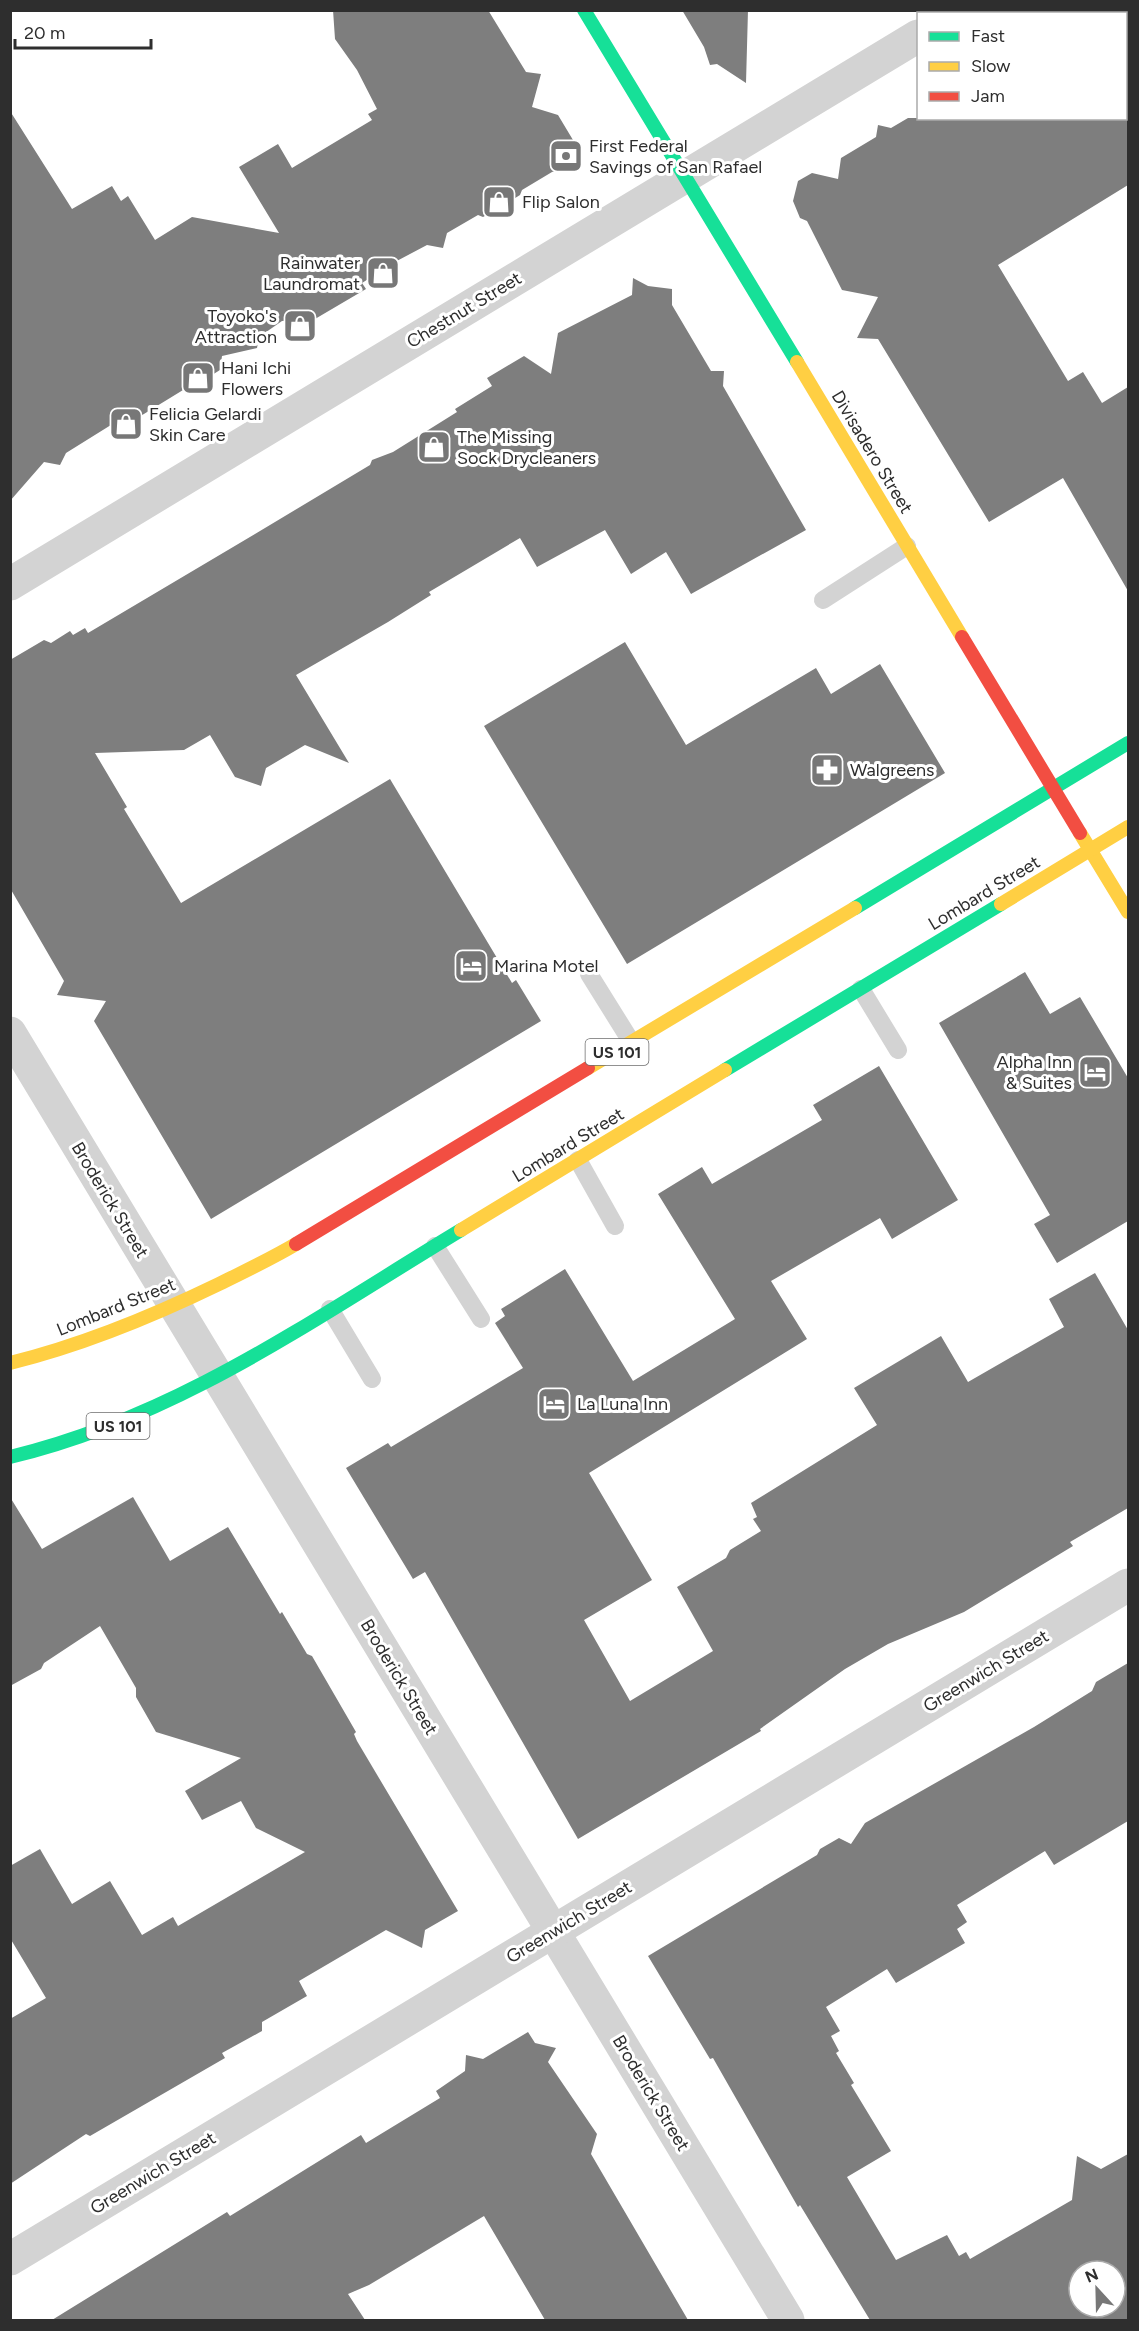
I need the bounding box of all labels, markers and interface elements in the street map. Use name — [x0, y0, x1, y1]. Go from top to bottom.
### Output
scale bar — [15, 12, 152, 50]
legend — [917, 12, 1127, 120]
text: 20 m — [24, 22, 65, 44]
text: Fast — [971, 25, 1005, 47]
text: Slow — [971, 55, 1010, 77]
text: Jam — [971, 85, 1005, 107]
place label: First Federal Savings of San Rafael — [589, 135, 762, 178]
bank icon: First Federal Savings of San Rafael — [548, 138, 584, 174]
shop icon: Flip Salon — [481, 184, 517, 220]
place label: Flip Salon — [522, 191, 600, 213]
place label: Rainwater Laundromat — [263, 252, 360, 295]
shop icon: Rainwater Laundromat — [365, 255, 401, 291]
street label: Chestnut Street — [403, 267, 525, 353]
place label: Toyoko's Attraction — [195, 305, 277, 348]
shop icon: Toyoko's Attraction — [282, 308, 318, 344]
place label: Hani Ichi Flowers — [221, 357, 291, 400]
shop icon: Hani Ichi Flowers — [180, 360, 216, 396]
street label: Divisadero Street — [827, 387, 917, 518]
place label: Felicia Gelardi Skin Care — [149, 403, 262, 446]
shop icon: Felicia Gelardi Skin Care — [108, 406, 144, 442]
place label: The Missing Sock Drycleaners — [457, 426, 596, 469]
shop icon: The Missing Sock Drycleaners — [416, 429, 452, 465]
pharmacy icon: Walgreens — [809, 752, 845, 788]
place label: Walgreens — [850, 759, 934, 781]
street label: Lombard Street — [924, 851, 1044, 935]
hotel icon: Marina Motel — [453, 948, 489, 984]
place label: Marina Motel — [494, 955, 599, 977]
road number: US 101 — [586, 1039, 648, 1065]
place label: Alpha Inn & Suites — [997, 1051, 1072, 1094]
hotel icon: Alpha Inn & Suites — [1077, 1054, 1113, 1090]
street label: Lombard Street — [508, 1103, 628, 1187]
street label: Broderick Street — [67, 1138, 153, 1262]
street label: Lombard Street — [53, 1273, 179, 1341]
hotel icon: La Luna Inn — [536, 1386, 572, 1422]
place label: La Luna Inn — [577, 1393, 668, 1415]
road number: US 101 — [86, 1413, 150, 1439]
street label: Broderick Street — [356, 1615, 442, 1739]
street label: Greenwich Street — [919, 1625, 1053, 1717]
street label: Greenwich Street — [502, 1876, 636, 1968]
street label: Broderick Street — [608, 2031, 694, 2155]
street label: Greenwich Street — [86, 2127, 220, 2219]
north arrow — [1067, 2259, 1127, 2319]
text: N — [1082, 2264, 1101, 2287]

